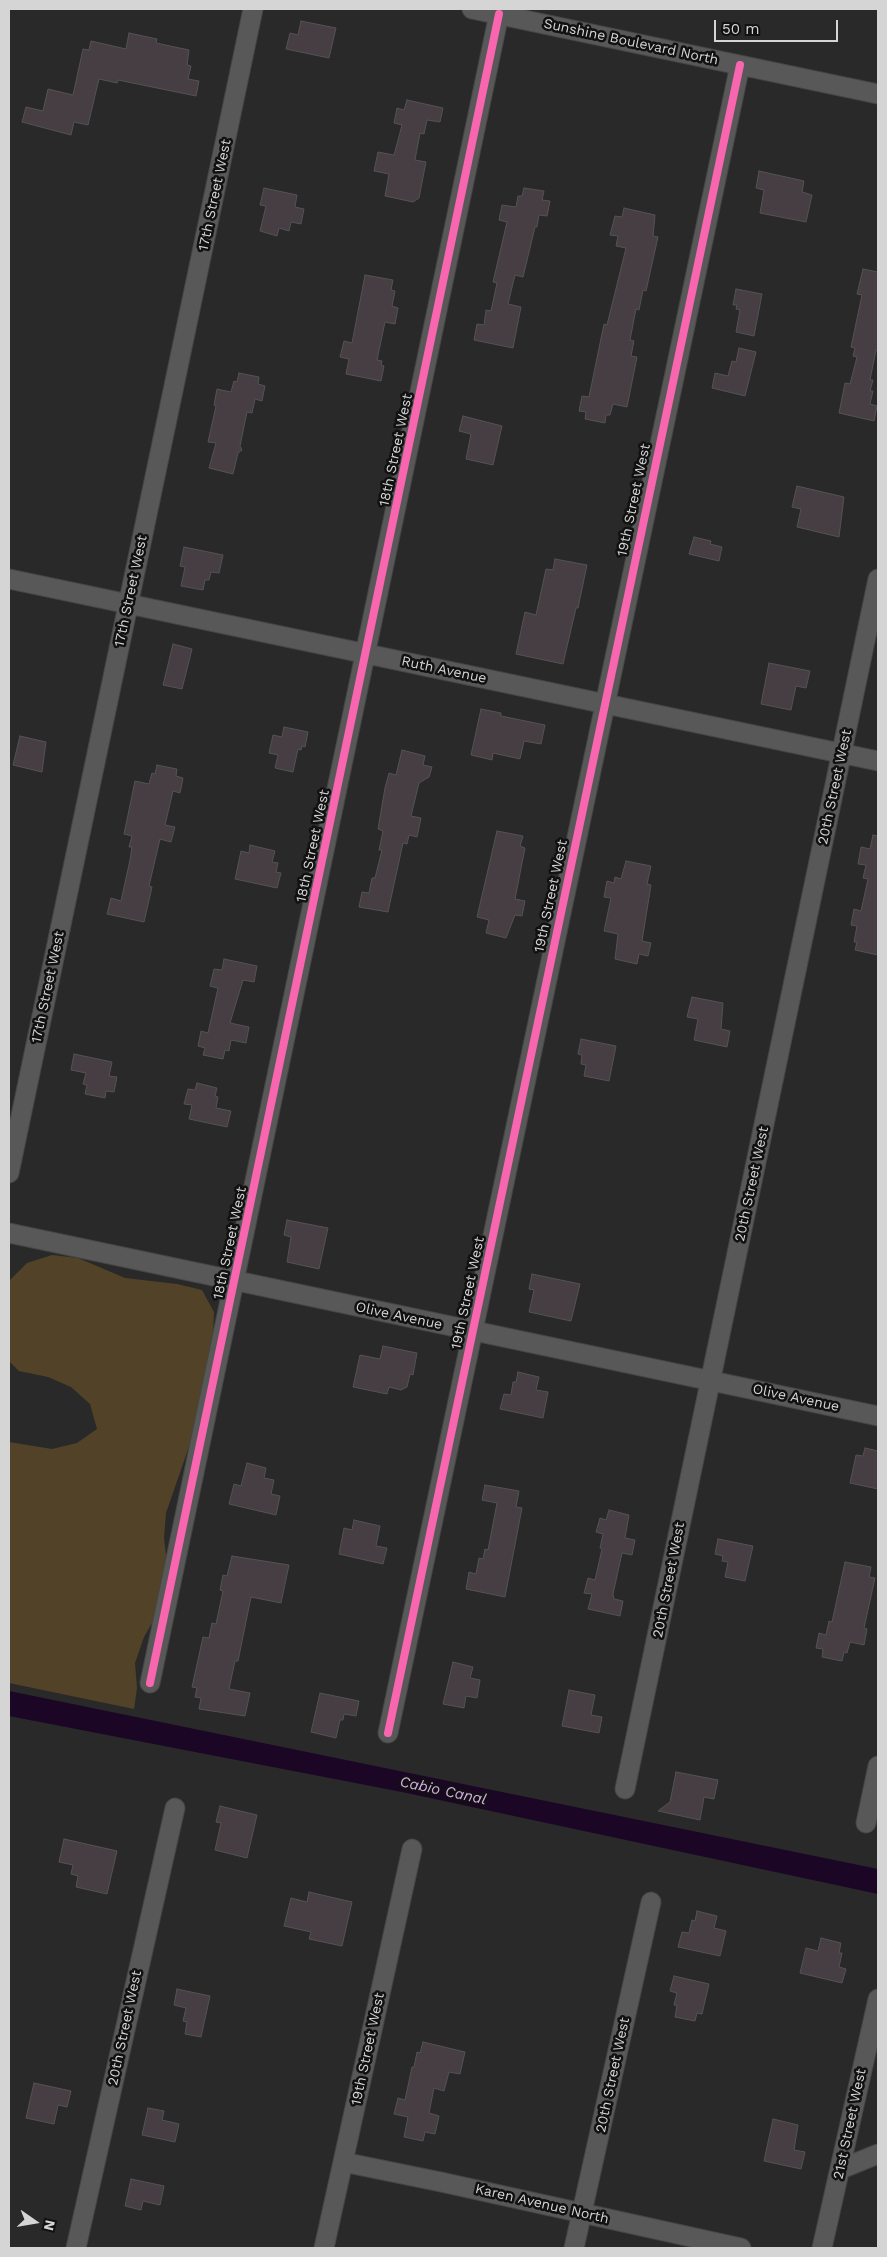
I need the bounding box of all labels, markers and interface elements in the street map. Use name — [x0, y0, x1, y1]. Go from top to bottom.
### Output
scale bar — [717, 10, 841, 42]
street label: Sunshine Boulevard North — [542, 15, 720, 69]
text: 50 m — [722, 20, 759, 38]
street label: 17th Street West — [195, 138, 235, 252]
street label: 18th Street West — [376, 392, 416, 508]
street label: 19th Street West — [614, 442, 654, 558]
street label: 17th Street West — [111, 534, 151, 648]
street label: Ruth Avenue — [400, 653, 488, 687]
street label: 20th Street West — [815, 728, 855, 846]
street label: 18th Street West — [293, 788, 333, 904]
street label: 19th Street West — [531, 838, 571, 954]
street label: 17th Street West — [28, 930, 68, 1044]
street label: 20th Street West — [732, 1125, 772, 1243]
street label: 18th Street West — [210, 1185, 250, 1301]
street label: 19th Street West — [448, 1235, 488, 1351]
street label: Olive Avenue — [354, 1299, 444, 1333]
street label: Olive Avenue — [751, 1381, 841, 1415]
street label: 20th Street West — [650, 1521, 688, 1639]
water label: Cabio Canal — [398, 1773, 488, 1809]
street label: 20th Street West — [105, 1969, 145, 2087]
street label: 19th Street West — [348, 1991, 388, 2107]
street label: 20th Street West — [593, 2016, 633, 2134]
street label: 21st Street West — [830, 2067, 870, 2181]
street label: Karen Avenue North — [474, 2180, 610, 2228]
north arrow — [10, 2197, 60, 2247]
text: N — [41, 2219, 59, 2232]

